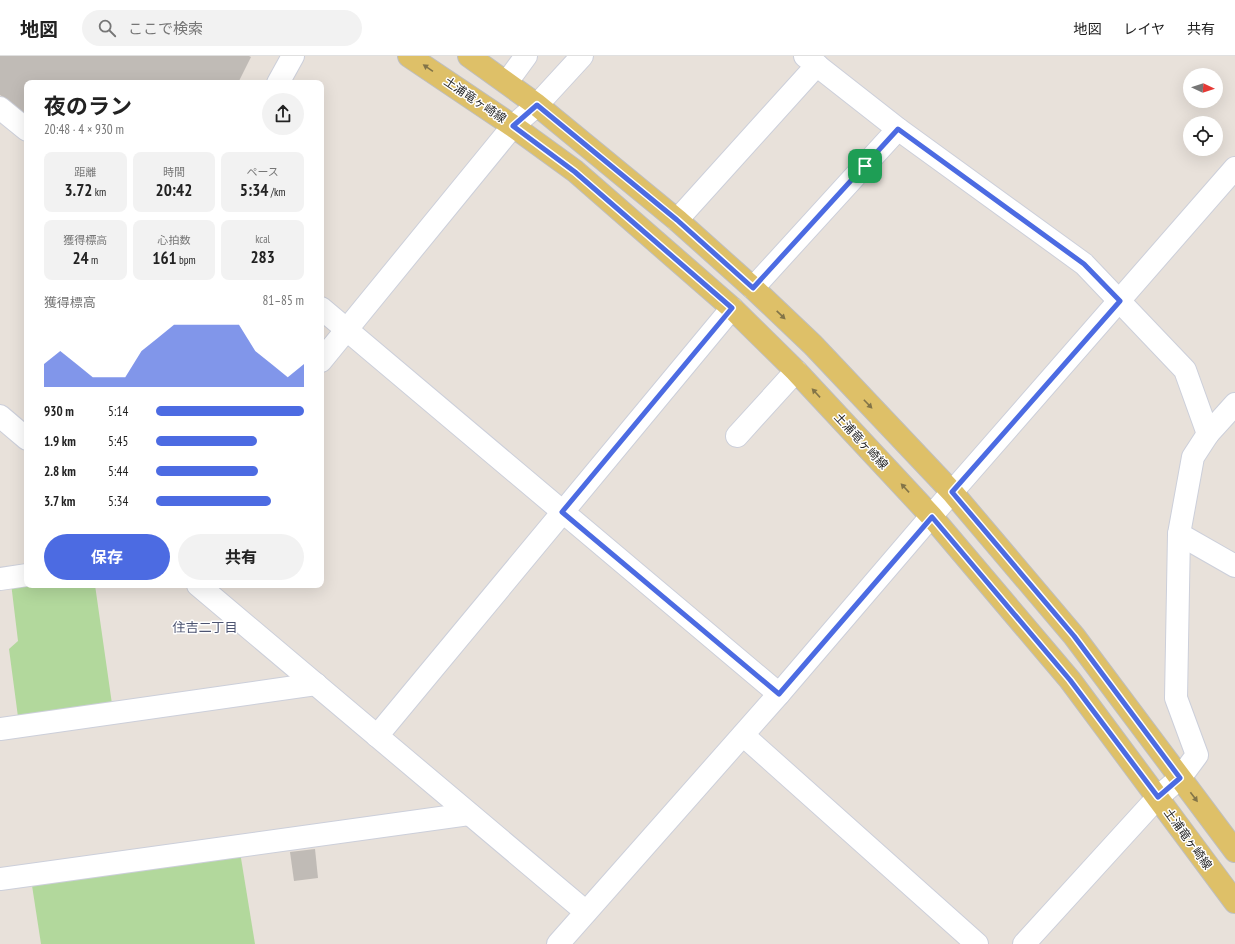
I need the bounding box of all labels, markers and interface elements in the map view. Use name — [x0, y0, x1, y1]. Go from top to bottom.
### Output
search box — [82, 10, 362, 46]
text: 地図 — [20, 17, 58, 41]
icon: search — [96, 17, 118, 39]
text: ここで検索 — [128, 19, 203, 38]
text: 地図 — [1073, 20, 1101, 38]
text: レイヤ — [1123, 20, 1165, 38]
text: 共有 — [1187, 20, 1215, 38]
one-way arrow — [422, 64, 433, 72]
north arrow — [1183, 68, 1223, 108]
map controls — [1183, 68, 1223, 156]
street label: 土浦竜ヶ崎線 — [441, 73, 509, 126]
text: 夜のラン — [44, 92, 132, 120]
button: share — [262, 93, 304, 135]
button: locate — [1183, 116, 1223, 156]
text: 20:48 · 4 × 930 m — [44, 121, 124, 138]
pin — [848, 149, 882, 183]
icon: arrive — [854, 155, 876, 177]
text: 距離 — [74, 165, 96, 179]
text: 時間 — [163, 165, 185, 179]
text: ペース — [246, 165, 279, 179]
text: 3.72 — [64, 179, 92, 201]
text: 20:42 — [156, 179, 192, 201]
text: 5:34 — [240, 179, 268, 201]
text: km — [92, 185, 106, 199]
text: /km — [268, 185, 285, 199]
text: kcal — [255, 232, 270, 246]
text: 獲得標高 — [63, 233, 107, 247]
text: 心拍数 — [157, 233, 190, 247]
text: 283 — [250, 246, 275, 268]
text: 24 — [72, 247, 89, 269]
text: 161 — [152, 247, 177, 269]
text: m — [89, 253, 98, 267]
text: bpm — [177, 253, 196, 267]
text: 81–85 m — [262, 292, 304, 309]
text: 獲得標高 — [44, 294, 96, 311]
one-way arrow — [776, 310, 786, 320]
one-way arrow — [812, 388, 821, 398]
one-way arrow — [864, 399, 873, 409]
text: 930 m — [44, 403, 74, 420]
text: 5:14 — [108, 403, 128, 420]
street label: 土浦竜ヶ崎線 — [831, 409, 891, 472]
text: 1.9 km — [44, 433, 76, 450]
text: 5:45 — [108, 433, 128, 450]
text: 2.8 km — [44, 463, 76, 480]
text: 5:44 — [108, 463, 128, 480]
one-way arrow — [900, 483, 910, 493]
text: 3.7 km — [44, 493, 75, 510]
text: 5:34 — [108, 493, 128, 510]
button: 保存 — [44, 534, 170, 580]
button: 共有 — [178, 534, 304, 580]
district label: 住吉二丁目 — [172, 619, 238, 636]
one-way arrow — [1190, 791, 1198, 802]
street label: 土浦竜ヶ崎線 — [1161, 805, 1216, 872]

